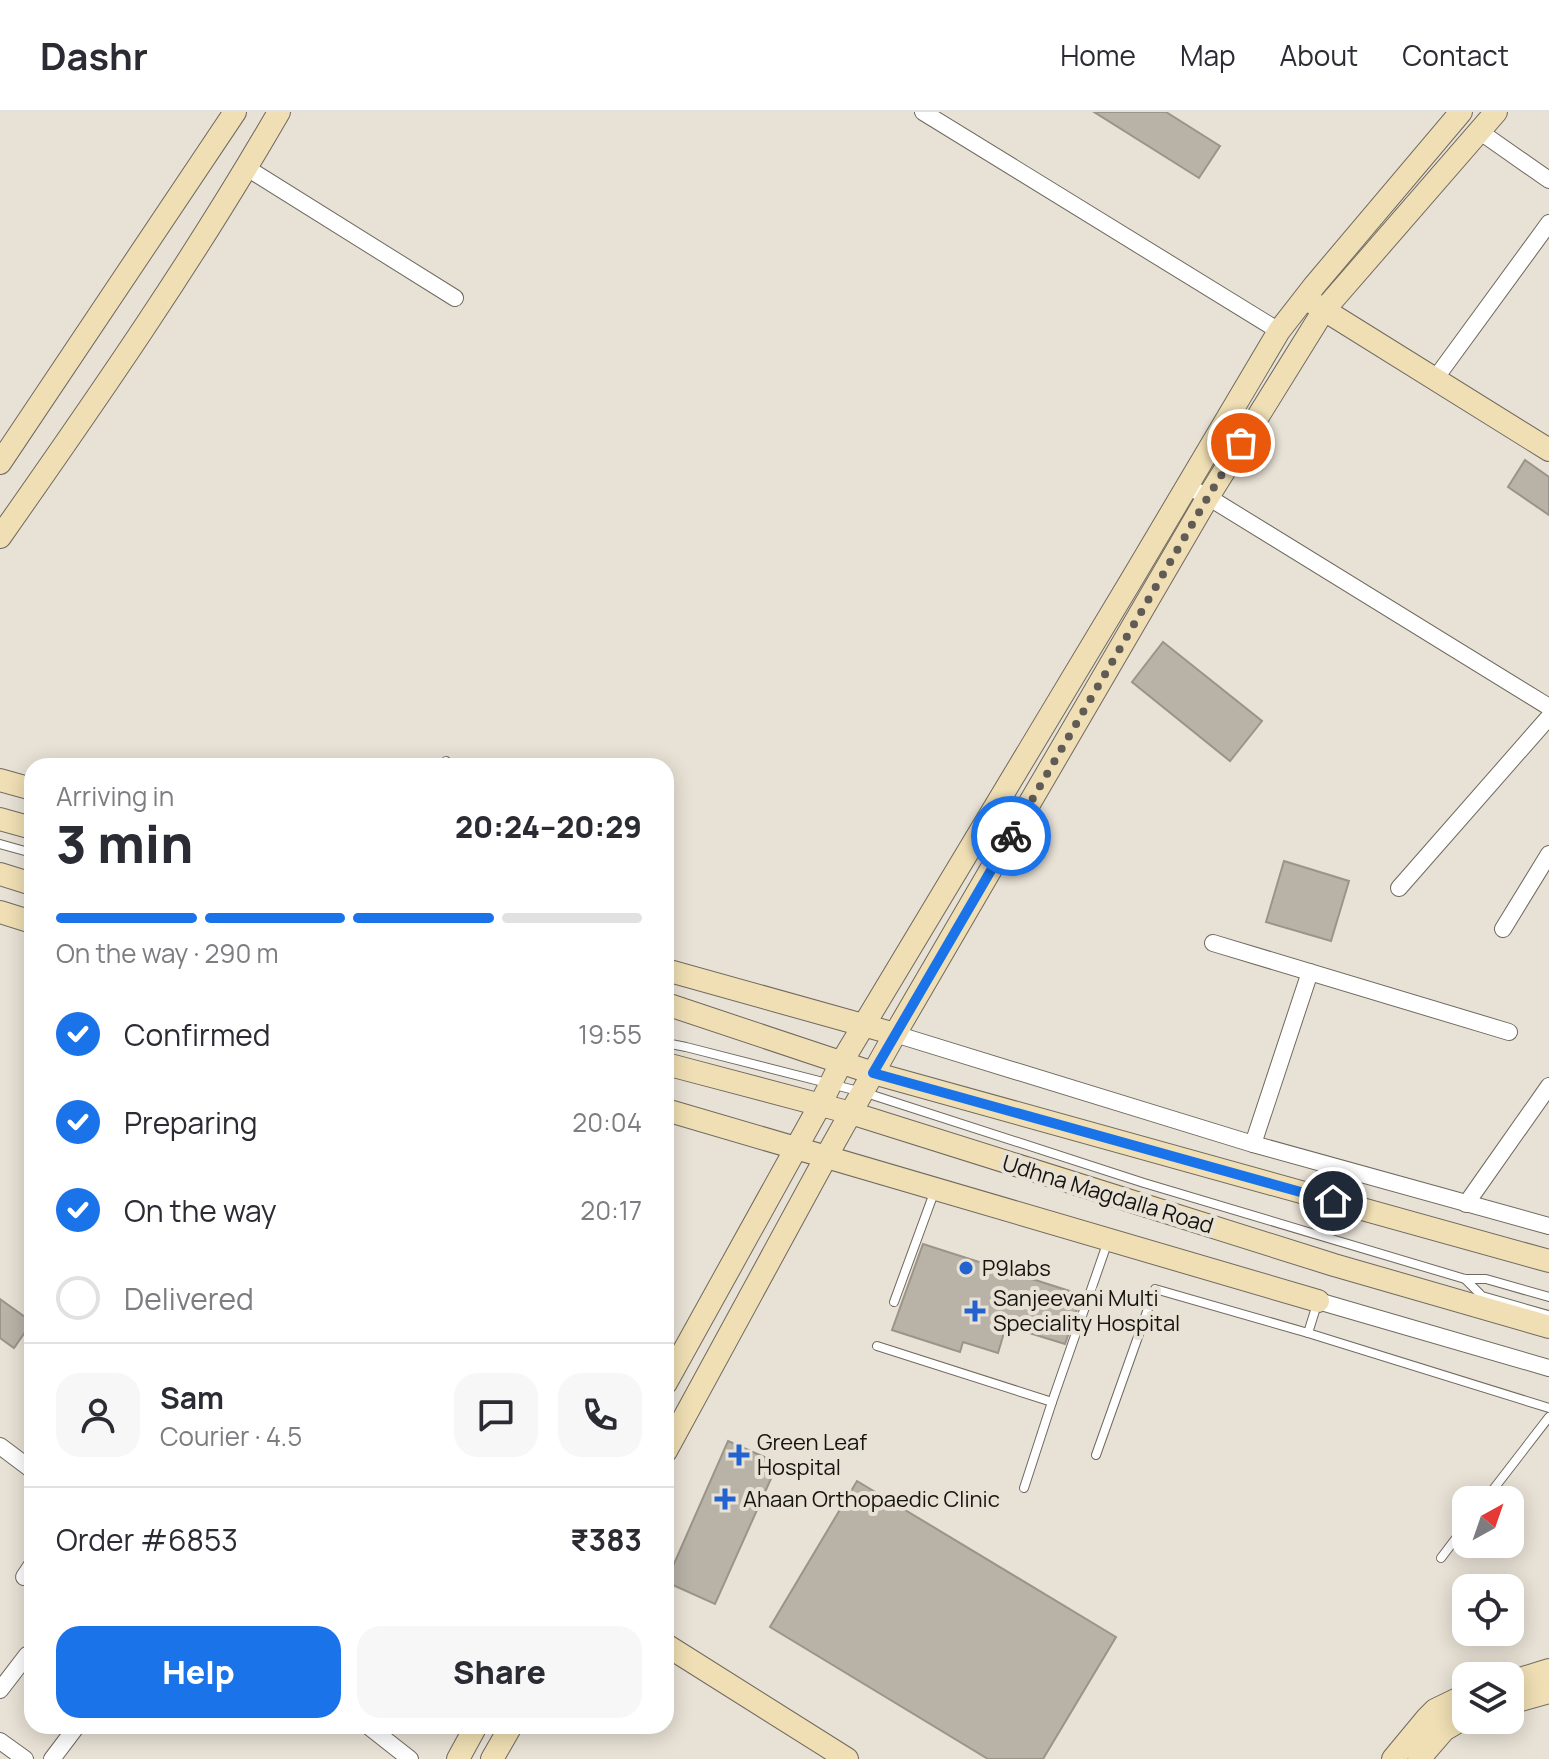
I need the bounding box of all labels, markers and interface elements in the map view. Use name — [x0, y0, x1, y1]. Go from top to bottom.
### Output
text: Dashr — [40, 29, 148, 81]
text: Home — [1060, 36, 1136, 74]
text: Map — [1180, 36, 1236, 74]
text: About — [1280, 36, 1358, 74]
text: Contact — [1402, 36, 1509, 74]
pin — [1207, 409, 1275, 477]
icon: bag — [1219, 421, 1263, 465]
text: Arriving in — [56, 778, 174, 814]
courier — [971, 796, 1051, 876]
text: 20:24–20:29 — [455, 806, 642, 847]
text: 3 min — [56, 808, 193, 879]
icon: bike — [989, 814, 1033, 858]
text: On the way · 290 m — [56, 935, 279, 971]
icon: check — [56, 1012, 100, 1056]
text: Confirmed — [124, 1014, 271, 1055]
text: 19:55 — [578, 1016, 642, 1052]
icon: check — [56, 1100, 100, 1144]
text: Preparing — [124, 1102, 258, 1143]
text: 20:04 — [572, 1104, 642, 1140]
street label: Udhna Magdalla Road — [999, 1148, 1217, 1240]
pin — [1299, 1167, 1367, 1235]
icon: home — [1311, 1179, 1355, 1223]
icon: check — [56, 1188, 100, 1232]
text: On the way — [124, 1190, 277, 1231]
text: 20:17 — [580, 1192, 642, 1228]
place label: P9labs — [982, 1253, 1051, 1283]
marker: P9labs — [957, 1259, 975, 1277]
text: Delivered — [124, 1278, 254, 1319]
place label: Sanjeevani Multi Speciality Hospital — [993, 1283, 1180, 1338]
marker: Sanjeevani Multi Speciality Hospital — [964, 1300, 986, 1322]
button: person — [56, 1373, 140, 1457]
button: chat — [454, 1373, 538, 1457]
button: phone — [558, 1373, 642, 1457]
text: Sam — [160, 1377, 224, 1418]
text: Courier · 4.5 — [160, 1418, 302, 1454]
place label: Green Leaf Hospital — [757, 1427, 867, 1482]
marker: Green Leaf Hospital — [728, 1444, 750, 1466]
place label: Ahaan Orthopaedic Clinic — [743, 1484, 1000, 1514]
north arrow — [1452, 1486, 1524, 1558]
map controls — [1452, 1486, 1524, 1734]
marker: Ahaan Orthopaedic Clinic — [714, 1488, 736, 1510]
text: Order #6853 — [56, 1519, 238, 1560]
text: ₹383 — [570, 1519, 642, 1560]
button: locate — [1452, 1574, 1524, 1646]
button: Help — [56, 1626, 341, 1718]
button: Share — [357, 1626, 642, 1718]
button: layers — [1452, 1662, 1524, 1734]

